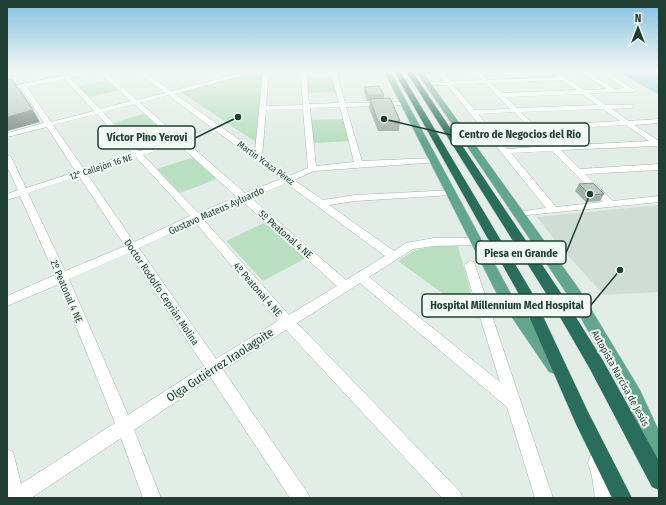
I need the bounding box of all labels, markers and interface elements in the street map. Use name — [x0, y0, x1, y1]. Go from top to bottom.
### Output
north arrow — [618, 8, 658, 48]
text: N — [635, 12, 641, 25]
callout: Centro de Negocios del Rio — [451, 123, 589, 146]
callout: Víctor Pino Yerovi — [98, 126, 195, 149]
text: Centro de Negocios del Rio — [459, 128, 581, 141]
text: Víctor Pino Yerovi — [106, 131, 187, 144]
street label: Martín Ycaza Pérez — [236, 139, 297, 187]
street label: 12° Callejón 16 NE — [68, 152, 134, 182]
street label: Gustavo Mateus Ayluardo — [167, 184, 266, 237]
street label: 5º Peatonal 4 NE — [256, 208, 315, 262]
street label: Doctor Rodolfo Ceprián Molina — [121, 237, 201, 348]
callout: Piesa en Grande — [476, 241, 566, 264]
text: Piesa en Grande — [484, 247, 558, 260]
street label: 2º Peatonal 4 NE — [47, 258, 85, 325]
street label: 4º Peatonal 4 NE — [230, 260, 284, 319]
callout: Hospital Millennium Med Hospital — [422, 294, 591, 317]
text: Hospital Millennium Med Hospital — [430, 299, 585, 312]
street label: Olga Gutiérrez Iraolagoite — [164, 325, 276, 405]
street label: Autopista Narcisa de Jesús — [589, 328, 652, 429]

